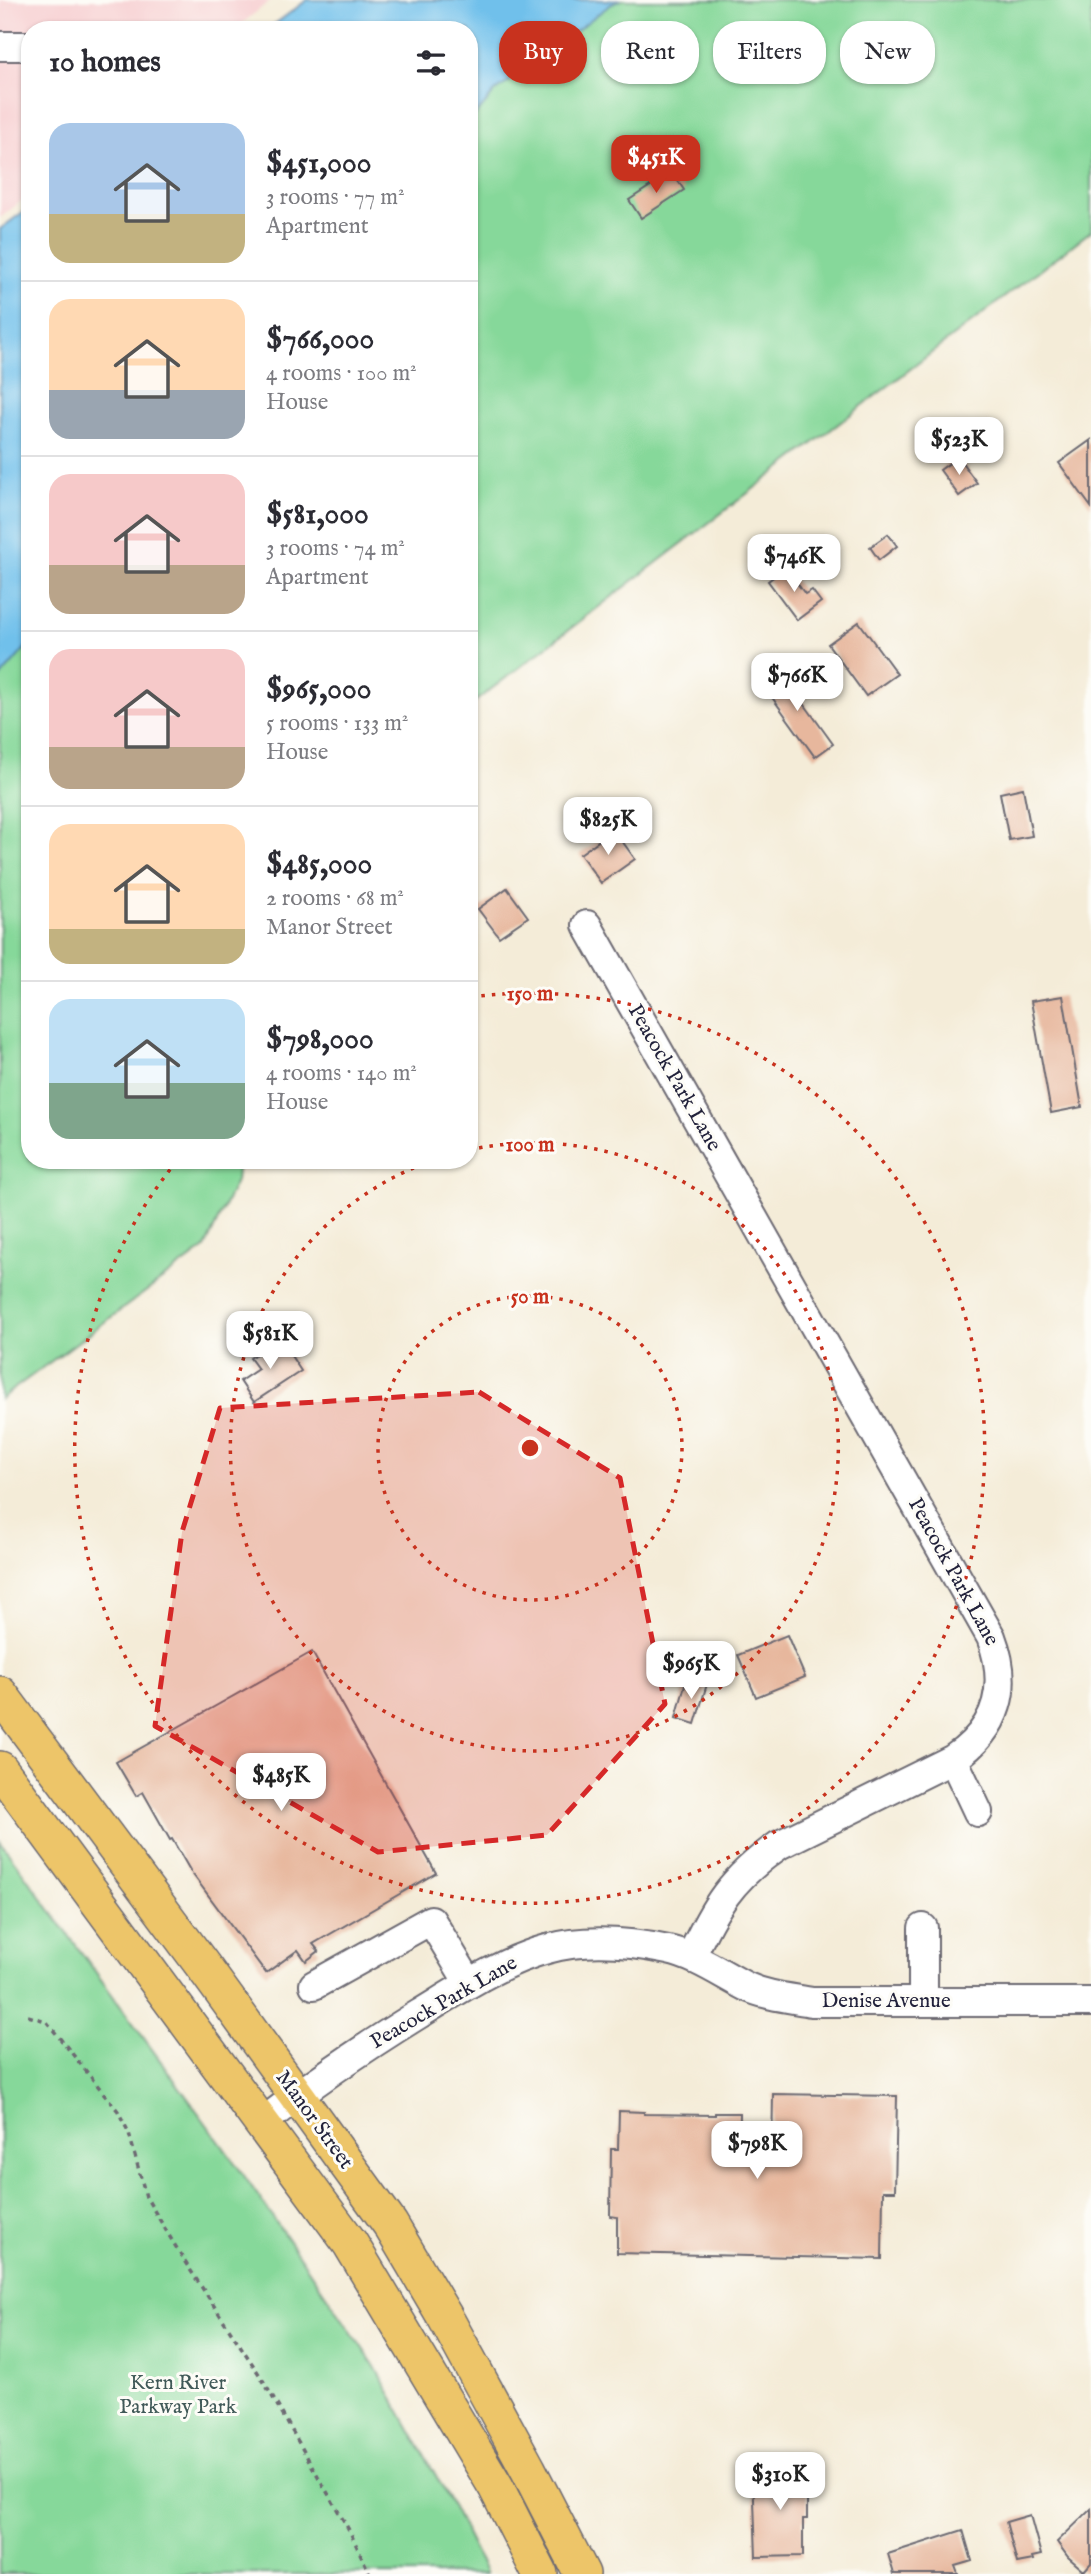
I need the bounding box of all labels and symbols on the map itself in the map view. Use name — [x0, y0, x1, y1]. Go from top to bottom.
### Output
pin: $451K — [607, 136, 705, 195]
pin: $523K — [910, 418, 1008, 477]
pin: $746K — [745, 534, 843, 594]
pin: $766K — [748, 654, 846, 713]
pin: $825K — [559, 798, 657, 857]
text: 150 m — [507, 981, 554, 1008]
street label: Peacock Park Lane — [621, 1000, 727, 1157]
text: 100 m — [505, 1132, 555, 1159]
text: 50 m — [511, 1284, 550, 1311]
pin: $581K — [221, 1312, 319, 1371]
centre of rings — [518, 1436, 542, 1460]
street label: Peacock Park Lane — [901, 1493, 1005, 1651]
pin: $965K — [642, 1642, 740, 1701]
pin: $485K — [232, 1754, 330, 1813]
street label: Peacock Park Lane — [366, 1950, 523, 2056]
street label: Denise Avenue — [821, 1988, 951, 2015]
street label: Manor Street — [269, 2065, 359, 2175]
pin: $798K — [708, 2122, 806, 2181]
park label: Kern River Parkway Park — [119, 2370, 237, 2421]
pin: $310K — [731, 2452, 829, 2512]

